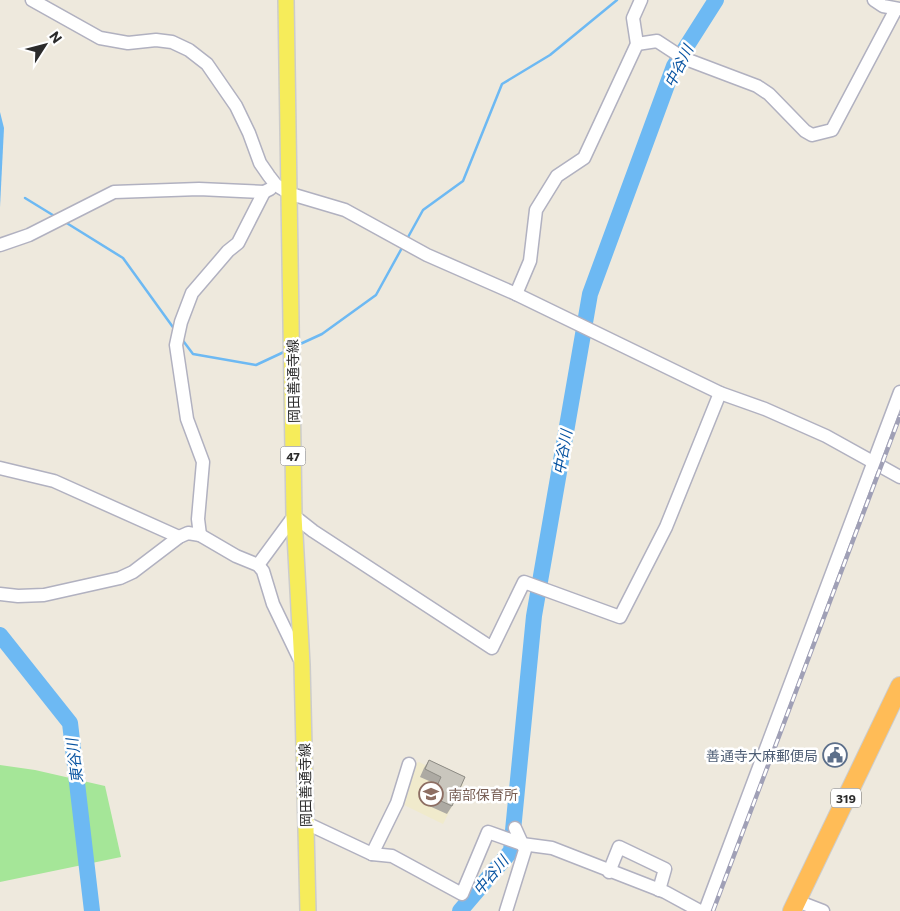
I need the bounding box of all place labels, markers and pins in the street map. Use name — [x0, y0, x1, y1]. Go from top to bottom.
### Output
public building icon: 善通寺大麻郵便局 — [822, 742, 848, 768]
place label: 善通寺大麻郵便局 — [706, 747, 818, 764]
school or university icon: 南部保育所 — [418, 781, 444, 807]
place label: 南部保育所 — [448, 786, 518, 803]

